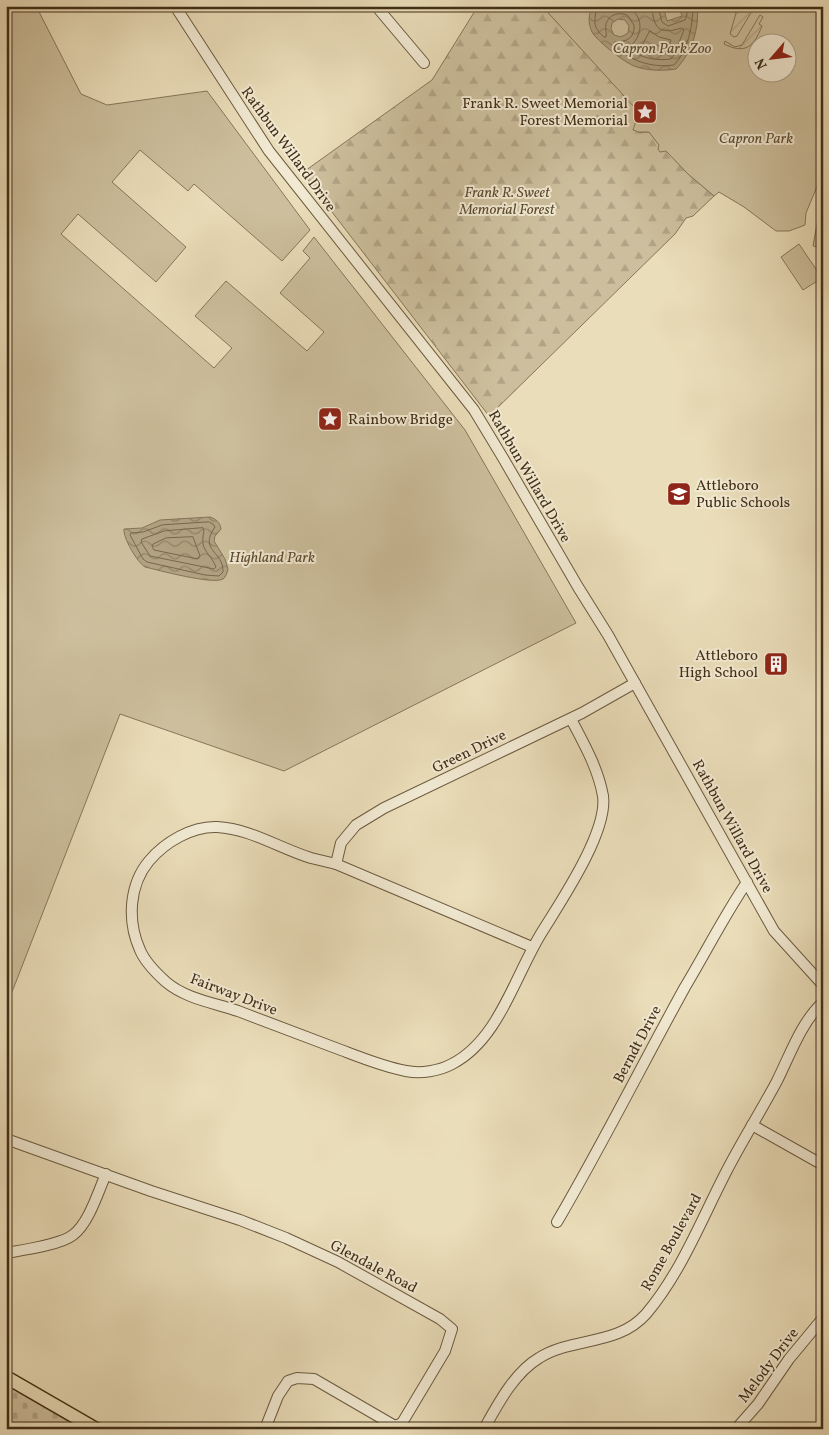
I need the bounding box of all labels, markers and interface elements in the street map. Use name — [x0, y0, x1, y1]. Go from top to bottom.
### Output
north arrow — [746, 32, 796, 82]
park label: Capron Park Zoo — [613, 39, 712, 60]
text: N — [751, 54, 773, 72]
street label: Rathbun Willard Drive — [235, 83, 340, 217]
place label: Frank R. Sweet Memorial Forest Memorial — [462, 94, 628, 132]
place icon: Frank R. Sweet Memorial Forest Memorial — [632, 99, 658, 125]
park label: Capron Park — [719, 129, 793, 150]
park label: Frank R. Sweet Memorial Forest — [458, 183, 556, 221]
place icon: Rainbow Bridge — [317, 406, 343, 432]
street label: Rathbun Willard Drive — [482, 407, 575, 547]
place label: Rainbow Bridge — [348, 410, 453, 431]
place label: Attleboro Public Schools — [696, 476, 790, 514]
school or university icon: Attleboro Public Schools — [666, 481, 692, 507]
park label: Highland Park — [229, 548, 315, 569]
place label: Attleboro High School — [679, 646, 758, 684]
building icon: Attleboro High School — [763, 651, 789, 677]
street label: Green Drive — [429, 725, 510, 779]
street label: Rathbun Willard Drive — [686, 756, 777, 897]
street label: Fairway Drive — [187, 969, 280, 1022]
street label: Berndt Drive — [609, 1002, 668, 1087]
street label: Rome Boulevard — [637, 1190, 708, 1295]
street label: Glendale Road — [326, 1236, 421, 1299]
street label: Melody Drive — [734, 1324, 804, 1408]

